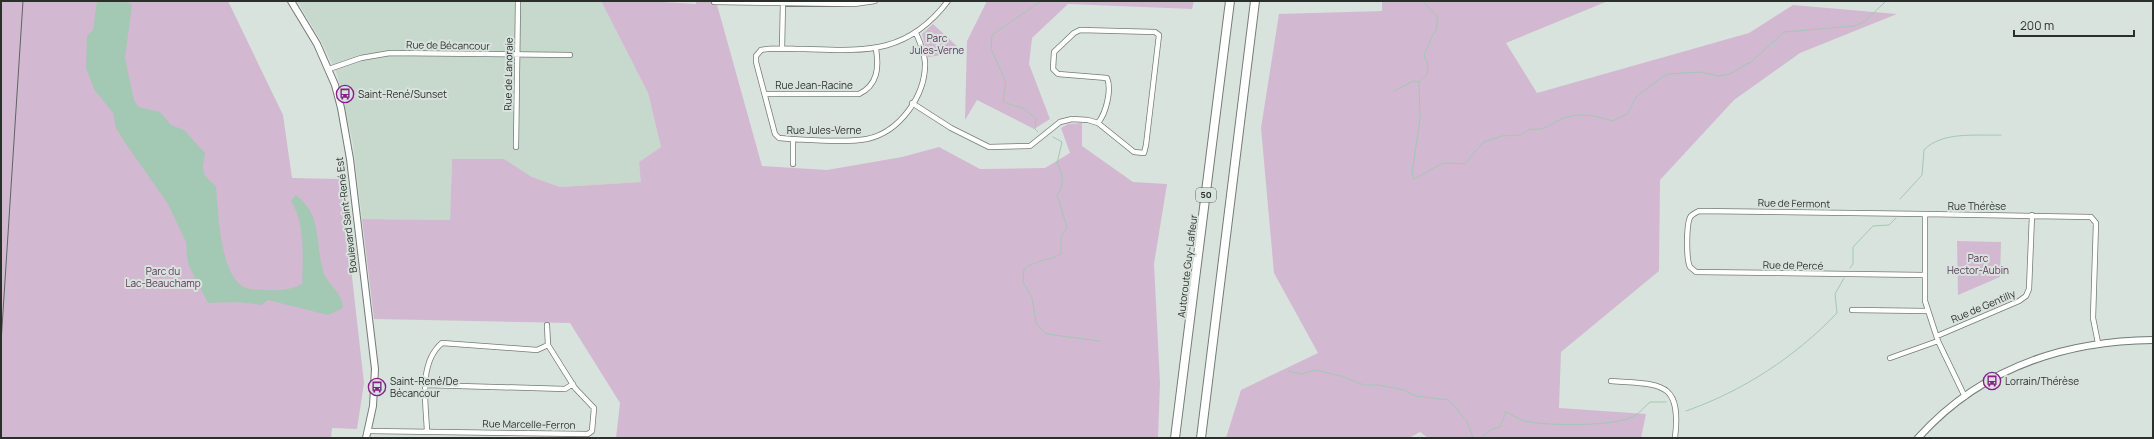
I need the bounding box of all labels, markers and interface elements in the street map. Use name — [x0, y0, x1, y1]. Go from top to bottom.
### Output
scale bar — [2014, 12, 2134, 38]
text: 200 m — [2020, 17, 2054, 34]
park label: Parc Jules-Verne — [910, 31, 964, 57]
street label: Rue de Bécancour — [406, 37, 490, 53]
street label: Rue de Lanoraie — [500, 37, 516, 111]
street label: Rue Jean-Racine — [775, 78, 853, 92]
bus stop icon: Saint-René/Sunset — [335, 84, 355, 104]
place label: Saint-René/Sunset — [358, 87, 447, 101]
street label: Rue Jules-Verne — [787, 123, 861, 137]
street label: Boulevard Saint-René Est — [332, 156, 360, 274]
road number: 50 — [1196, 188, 1216, 202]
street label: Rue de Fermont — [1758, 195, 1830, 211]
street label: Rue Thérèse — [1948, 199, 2006, 213]
street label: Autoroute Guy-Lafleur — [1174, 213, 1200, 318]
park label: Parc Hector-Aubin — [1947, 251, 2009, 277]
street label: Rue de Percé — [1763, 257, 1824, 273]
park label: Parc du Lac-Beauchamp — [125, 264, 201, 290]
street label: Rue de Gentilly — [1949, 286, 2018, 326]
bus stop icon: Lorrain/Thérèse — [1982, 371, 2002, 391]
place label: Saint-René/De Bécancour — [390, 374, 459, 400]
place label: Lorrain/Thérèse — [2005, 374, 2079, 388]
bus stop icon: Saint-René/De Bécancour — [367, 377, 387, 397]
street label: Rue Marcelle-Ferron — [482, 416, 576, 432]

